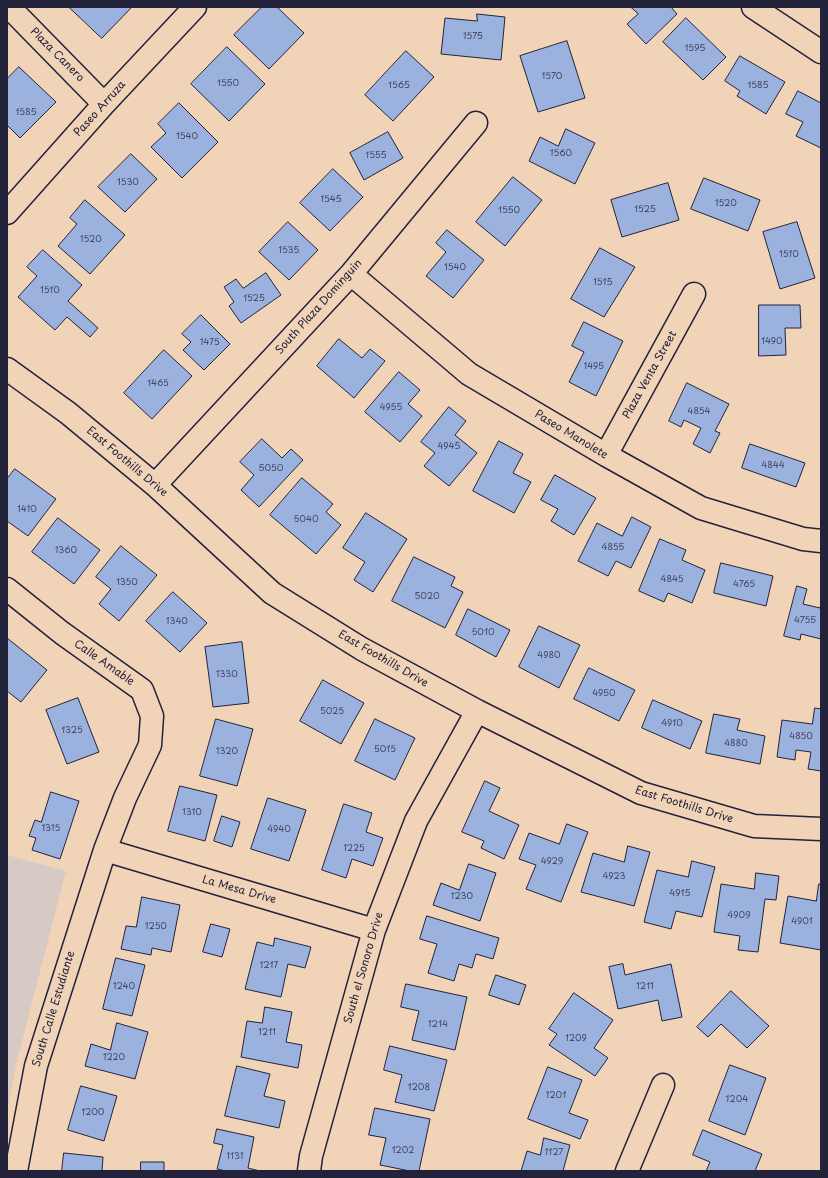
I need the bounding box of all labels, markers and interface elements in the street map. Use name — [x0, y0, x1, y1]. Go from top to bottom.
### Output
street label: Plaza Canero — [27, 25, 87, 85]
house number: 1575 — [463, 32, 483, 42]
house number: 1595 — [684, 44, 706, 54]
house number: 1570 — [542, 72, 562, 82]
street label: Paseo Arruza — [71, 78, 129, 140]
house number: 1550 — [217, 79, 239, 89]
house number: 1565 — [388, 81, 410, 91]
house number: 1585 — [747, 81, 769, 91]
house number: 1585 — [15, 108, 37, 118]
house number: 1540 — [176, 132, 198, 142]
house number: 1560 — [550, 149, 572, 159]
house number: 1555 — [365, 151, 387, 161]
house number: 1530 — [117, 178, 139, 188]
house number: 1545 — [320, 195, 342, 205]
house number: 1520 — [715, 199, 737, 209]
house number: 1525 — [634, 205, 656, 215]
house number: 1550 — [498, 206, 520, 216]
house number: 1520 — [80, 235, 102, 245]
house number: 1535 — [278, 246, 300, 256]
house number: 1510 — [779, 250, 799, 260]
street label: South Plaza Dominguin — [273, 257, 365, 357]
house number: 1540 — [444, 263, 466, 273]
house number: 1515 — [593, 278, 613, 288]
house number: 1510 — [40, 286, 60, 296]
house number: 1525 — [243, 294, 265, 304]
street label: Plaza Venta Street — [620, 329, 680, 421]
house number: 1490 — [761, 337, 783, 347]
house number: 1475 — [200, 338, 220, 348]
house number: 1495 — [584, 362, 604, 372]
house number: 1465 — [147, 379, 169, 389]
house number: 4955 — [380, 403, 402, 413]
house number: 4854 — [688, 407, 710, 417]
street label: Paseo Manolete — [532, 408, 610, 462]
street label: East Foothills Drive — [84, 424, 170, 500]
house number: 4945 — [438, 442, 460, 452]
house number: 4844 — [761, 461, 785, 471]
house number: 5050 — [259, 464, 283, 474]
house number: 1410 — [17, 505, 37, 515]
house number: 5040 — [294, 515, 318, 525]
house number: 4855 — [602, 543, 624, 553]
house number: 1360 — [55, 546, 77, 556]
house number: 4845 — [660, 575, 684, 585]
house number: 1350 — [116, 578, 138, 588]
house number: 4765 — [733, 580, 755, 590]
house number: 5020 — [414, 592, 440, 602]
house number: 4755 — [794, 616, 816, 626]
house number: 1340 — [166, 617, 188, 627]
street label: East Foothills Drive — [336, 628, 430, 690]
house number: 5010 — [471, 628, 495, 638]
street label: Calle Amable — [71, 637, 137, 689]
house number: 4980 — [537, 651, 561, 661]
house number: 1330 — [216, 670, 238, 680]
house number: 4950 — [592, 689, 616, 699]
house number: 5025 — [320, 707, 344, 717]
house number: 4910 — [661, 719, 683, 729]
house number: 1325 — [61, 726, 83, 736]
house number: 4850 — [789, 732, 813, 742]
house number: 4880 — [724, 739, 748, 749]
house number: 5015 — [374, 745, 396, 755]
house number: 1320 — [216, 747, 238, 757]
street label: East Foothills Drive — [633, 784, 735, 826]
house number: 1310 — [182, 808, 202, 818]
house number: 1315 — [42, 824, 60, 834]
house number: 4940 — [267, 825, 291, 835]
house number: 1225 — [343, 844, 365, 854]
house number: 4929 — [541, 857, 563, 867]
house number: 4923 — [603, 872, 625, 882]
street label: La Mesa Drive — [201, 873, 277, 907]
house number: 4915 — [669, 889, 691, 899]
house number: 1230 — [451, 892, 473, 902]
street label: South el Sonoro Drive — [342, 911, 386, 1025]
house number: 4909 — [727, 911, 751, 921]
house number: 4901 — [791, 917, 813, 927]
house number: 1250 — [145, 922, 167, 932]
street label: South Calle Estudiante — [30, 949, 78, 1069]
house number: 1217 — [260, 961, 278, 971]
house number: 1240 — [113, 982, 135, 992]
house number: 1211 — [636, 982, 654, 992]
house number: 1214 — [428, 1020, 448, 1030]
house number: 1211 — [258, 1028, 276, 1038]
house number: 1209 — [565, 1034, 587, 1044]
house number: 1220 — [103, 1053, 125, 1063]
house number: 1208 — [408, 1083, 430, 1093]
house number: 1201 — [546, 1091, 566, 1101]
house number: 1204 — [726, 1095, 748, 1105]
house number: 1200 — [82, 1108, 104, 1118]
house number: 1202 — [392, 1146, 414, 1156]
house number: 1127 — [545, 1148, 563, 1158]
house number: 1131 — [227, 1152, 243, 1162]

